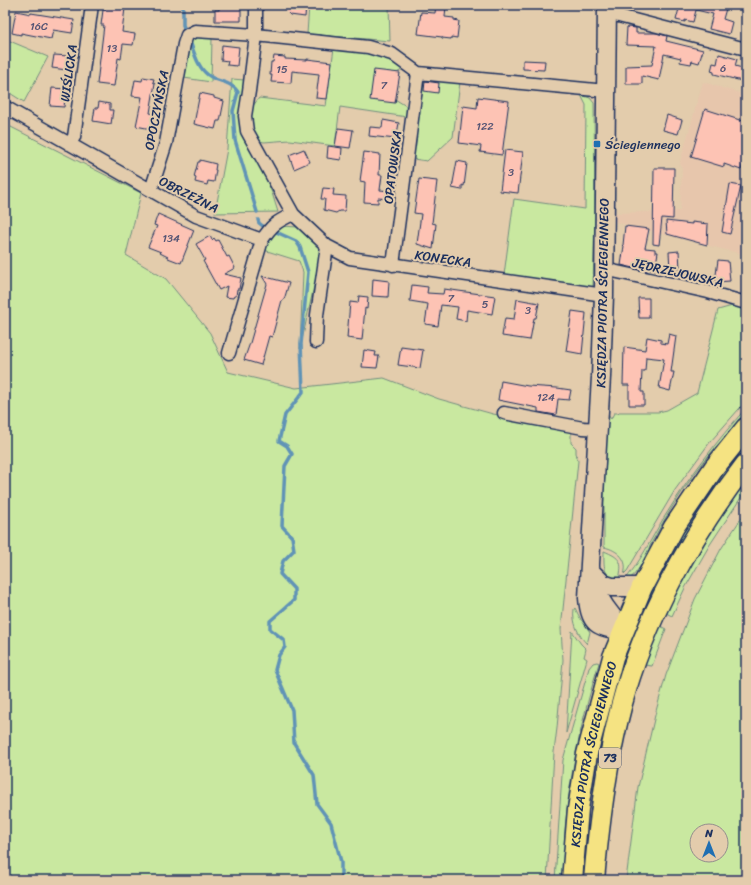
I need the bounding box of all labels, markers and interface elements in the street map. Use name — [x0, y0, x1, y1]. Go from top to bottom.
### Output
house number: 16C — [30, 17, 48, 36]
house number: 13 — [107, 39, 117, 58]
street label: WIŚLICKA — [53, 43, 84, 103]
house number: 6 — [720, 59, 726, 78]
house number: 15 — [276, 60, 288, 79]
street label: OPOCZYŃSKA — [137, 68, 176, 152]
house number: 7 — [381, 76, 388, 95]
house number: 122 — [476, 117, 494, 136]
street label: OPATOWSKA — [377, 129, 408, 205]
place label: Ściegiennego — [605, 133, 681, 156]
marker: Ściegiennego — [592, 139, 602, 149]
house number: 3 — [508, 163, 514, 182]
street label: OBRZEŻNA — [155, 170, 223, 219]
street label: KSIĘDZA PIOTRA ŚCIEGIENNEGO — [589, 198, 616, 388]
house number: 134 — [162, 229, 180, 248]
street label: KONECKA — [413, 243, 473, 274]
street label: JĘDRZEJOWSKA — [629, 251, 726, 294]
house number: 7 — [448, 289, 455, 308]
house number: 5 — [482, 295, 489, 314]
house number: 3 — [525, 301, 531, 320]
house number: 124 — [537, 388, 555, 407]
street label: KSIĘDZA PIOTRA ŚCIEGIENNEGO — [564, 658, 623, 848]
road number: 73 — [599, 748, 621, 768]
north arrow — [689, 823, 729, 863]
text: N — [704, 824, 713, 843]

